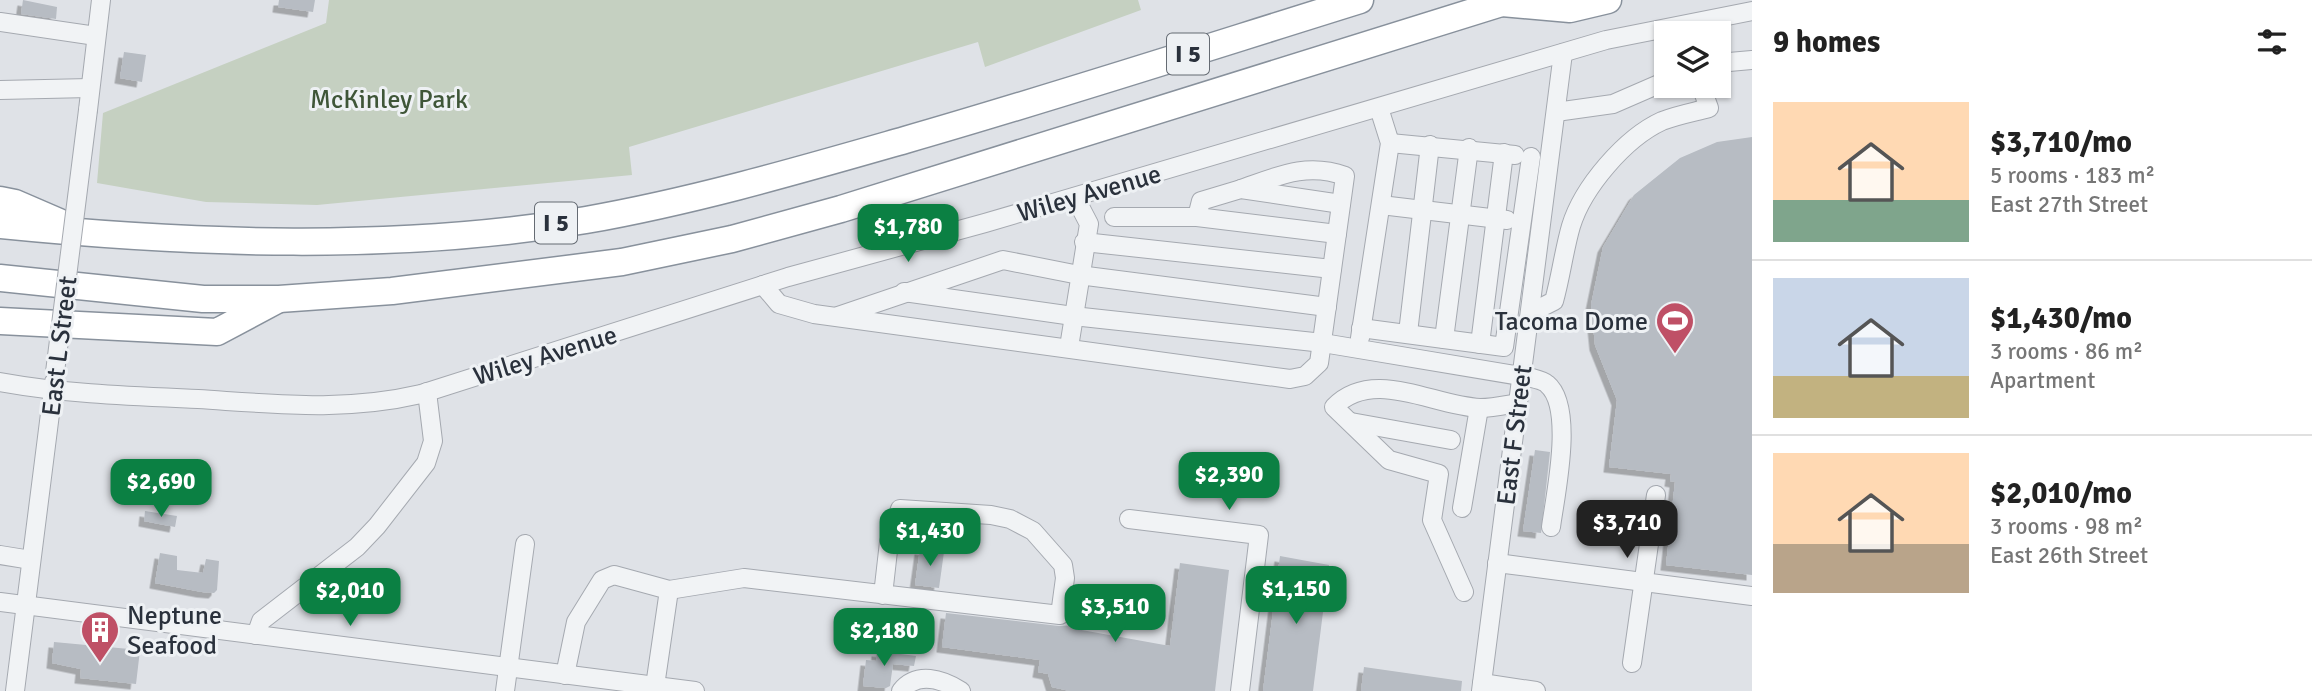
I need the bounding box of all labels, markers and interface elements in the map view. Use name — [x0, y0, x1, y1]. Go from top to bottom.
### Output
map controls — [1654, 21, 1731, 98]
button: layers — [1654, 21, 1731, 98]
icon: filters — [2253, 23, 2291, 61]
text: 9 homes — [1773, 24, 1880, 61]
road number: I 5 — [1167, 34, 1209, 74]
park label: McKinley Park — [310, 84, 468, 116]
text: $3,710/mo — [1990, 124, 2132, 161]
icon: home — [1829, 130, 1913, 214]
street label: Wiley Avenue — [1014, 158, 1165, 230]
text: 5 rooms · 183 m² — [1990, 161, 2155, 190]
text: East 27th Street — [1990, 190, 2148, 219]
road number: I 5 — [535, 202, 577, 244]
pin: $1,780 — [851, 204, 965, 264]
text: $1,780 — [874, 212, 942, 241]
street label: East L Street — [36, 274, 84, 418]
sports icon: Tacoma Dome — [1654, 300, 1696, 355]
text: $1,430/mo — [1990, 300, 2132, 337]
place label: Tacoma Dome — [1495, 306, 1648, 338]
icon: home — [1829, 306, 1913, 390]
street label: Wiley Avenue — [470, 319, 621, 393]
text: 3 rooms · 86 m² — [1990, 337, 2143, 366]
street label: East F Street — [1491, 363, 1539, 507]
text: Apartment — [1990, 366, 2095, 395]
pin: $2,390 — [1172, 452, 1286, 512]
pin: $2,690 — [104, 460, 218, 519]
text: $2,390 — [1195, 460, 1263, 489]
text: $2,690 — [127, 467, 195, 496]
text: $2,010/mo — [1990, 475, 2132, 512]
icon: home — [1829, 481, 1913, 565]
pin: $3,710 — [1570, 500, 1684, 560]
pin: $1,430 — [873, 508, 987, 568]
text: $3,710 — [1593, 508, 1661, 537]
text: 3 rooms · 98 m² — [1990, 512, 2143, 541]
text: $1,430 — [896, 516, 964, 545]
text: East 26th Street — [1990, 541, 2148, 570]
pin: $1,150 — [1239, 566, 1353, 626]
pin: $2,010 — [293, 568, 407, 628]
text: $1,150 — [1262, 574, 1330, 603]
text: $2,010 — [316, 576, 384, 605]
pin: $3,510 — [1058, 584, 1172, 644]
text: $3,510 — [1081, 592, 1149, 621]
place label: Neptune Seafood — [127, 600, 222, 662]
pin: $2,180 — [827, 608, 941, 668]
building icon: Neptune Seafood — [79, 609, 121, 664]
text: $2,180 — [850, 616, 918, 645]

